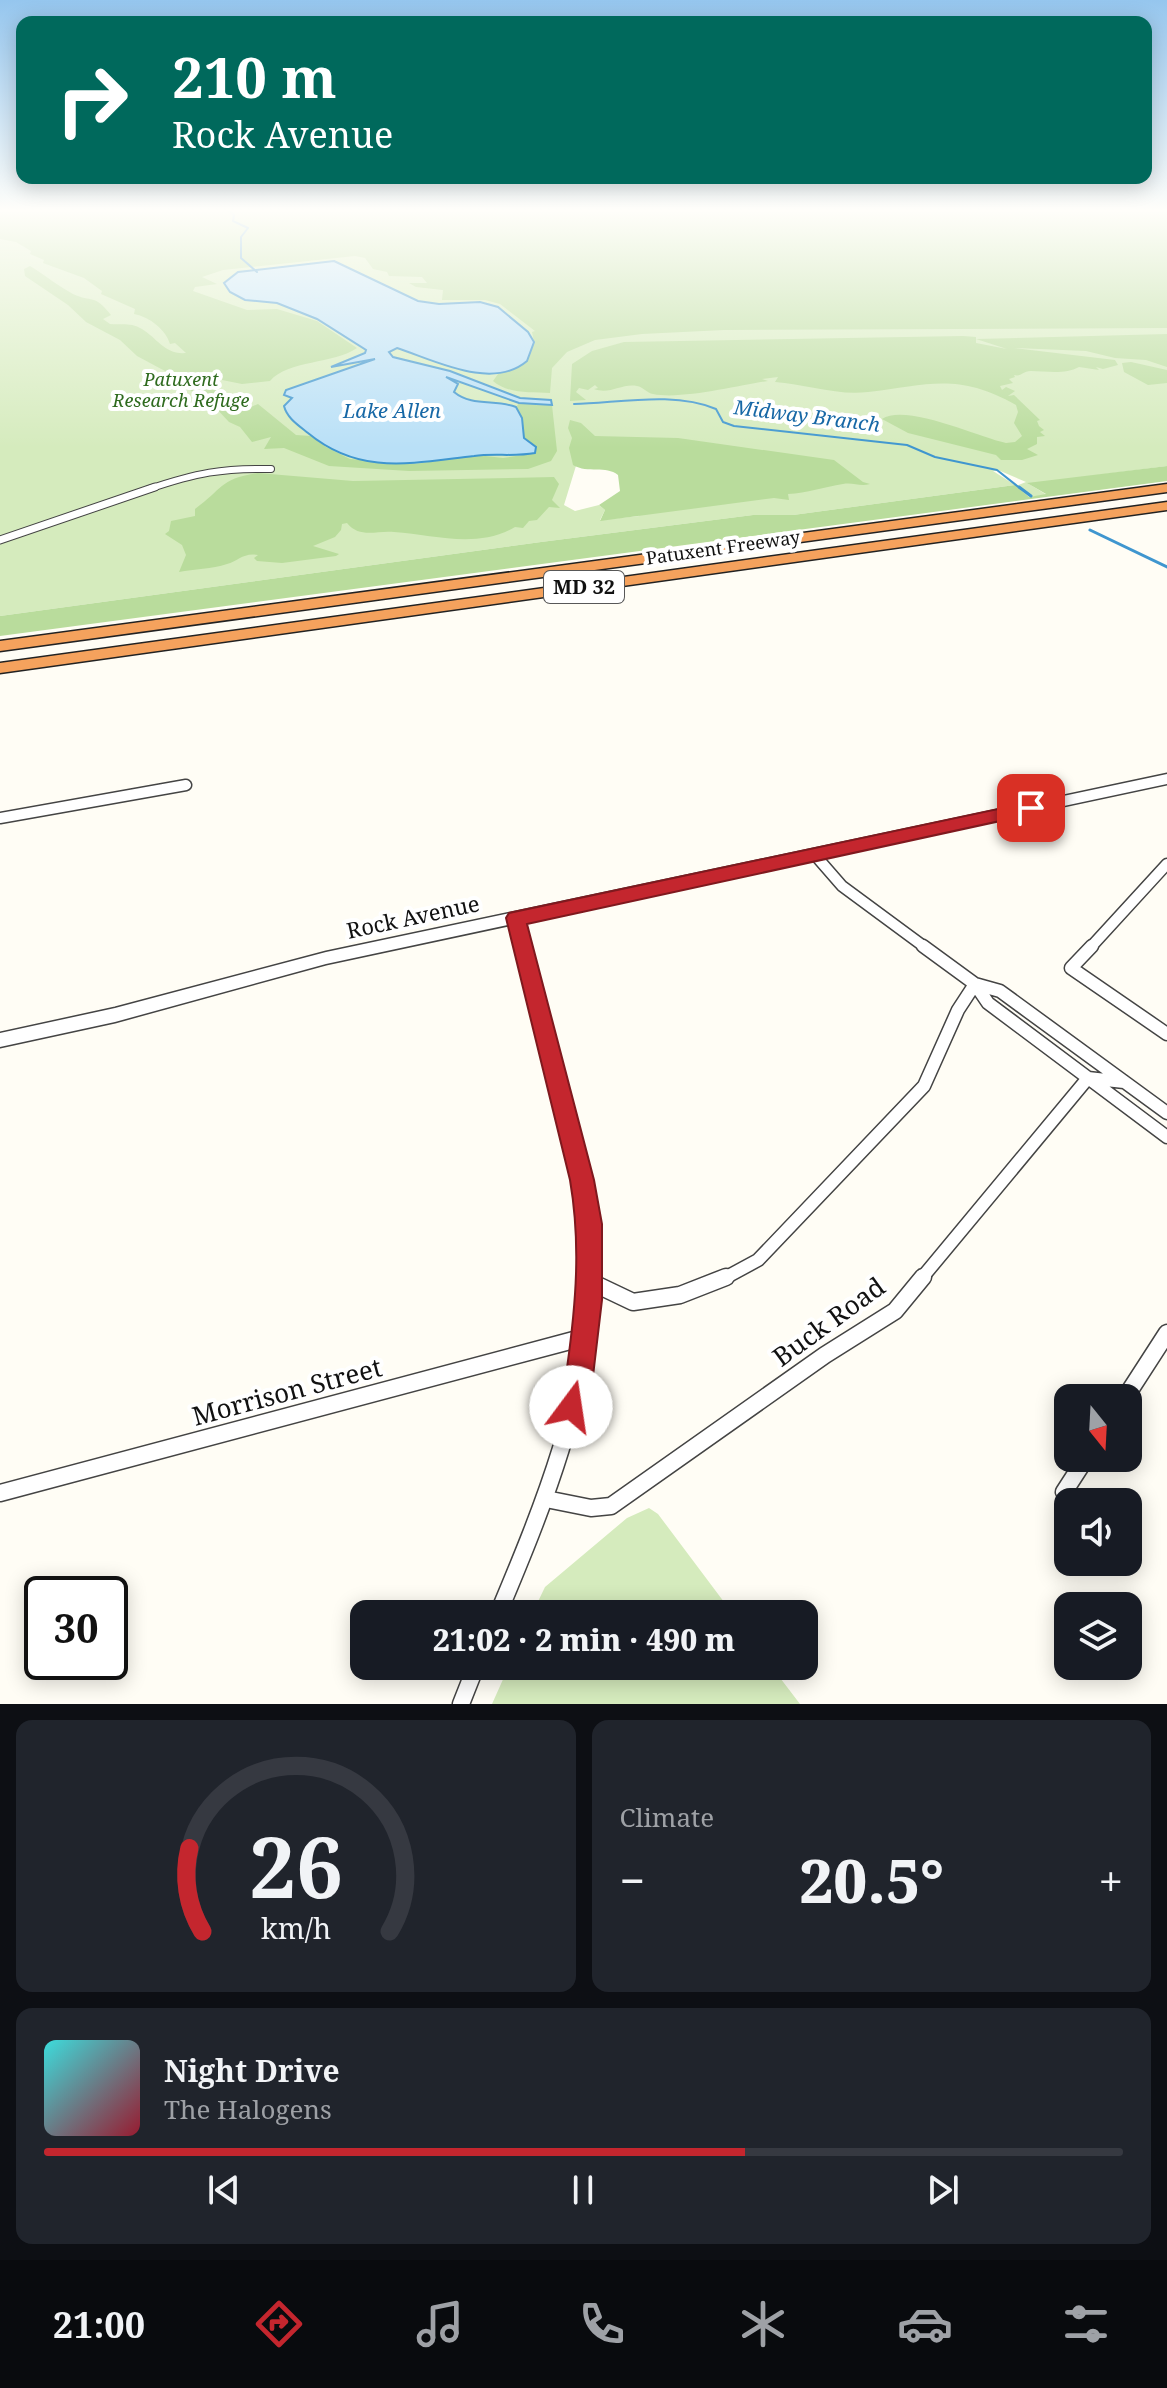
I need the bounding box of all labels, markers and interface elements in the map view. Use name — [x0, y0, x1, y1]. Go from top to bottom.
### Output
text: 210 m — [172, 38, 337, 114]
icon: right — [40, 48, 144, 152]
text: Rock Avenue — [172, 110, 393, 159]
park label: Patuxent Research Refuge — [112, 367, 250, 412]
water label: Midway Branch — [731, 393, 882, 438]
water label: Lake Allen — [342, 397, 441, 424]
street label: Patuxent Freeway — [644, 524, 802, 570]
road number: MD 32 — [544, 571, 624, 603]
pin — [997, 774, 1065, 842]
icon: arrive — [1009, 786, 1053, 830]
street label: Rock Avenue — [344, 887, 482, 945]
street label: Buck Road — [765, 1268, 892, 1374]
street label: Morrison Street — [188, 1348, 386, 1434]
position arrow — [529, 1365, 613, 1449]
north arrow — [1054, 1384, 1142, 1472]
map controls — [1054, 1384, 1142, 1680]
button: sound — [1054, 1488, 1142, 1576]
speed limit sign: 30 — [24, 1576, 128, 1680]
button: layers — [1054, 1592, 1142, 1680]
text: 21:02 · 2 min · 490 m — [433, 1619, 735, 1660]
text: Climate — [620, 1799, 714, 1835]
text: 26 — [249, 1809, 343, 1922]
text: 20.5° — [799, 1839, 944, 1921]
text: − — [620, 1850, 645, 1910]
text: + — [1098, 1850, 1123, 1910]
text: km/h — [261, 1908, 331, 1947]
text: Night Drive — [164, 2050, 340, 2091]
text: The Halogens — [164, 2091, 332, 2127]
icon: previous — [202, 2168, 246, 2212]
icon: pause — [561, 2168, 605, 2212]
icon: next — [921, 2168, 965, 2212]
icon: directions — [251, 2296, 307, 2352]
icon: music — [412, 2296, 468, 2352]
icon: phone — [574, 2296, 630, 2352]
icon: climate — [735, 2296, 791, 2352]
icon: car — [897, 2296, 953, 2352]
icon: filters — [1058, 2296, 1114, 2352]
text: 21:00 — [53, 2300, 145, 2349]

